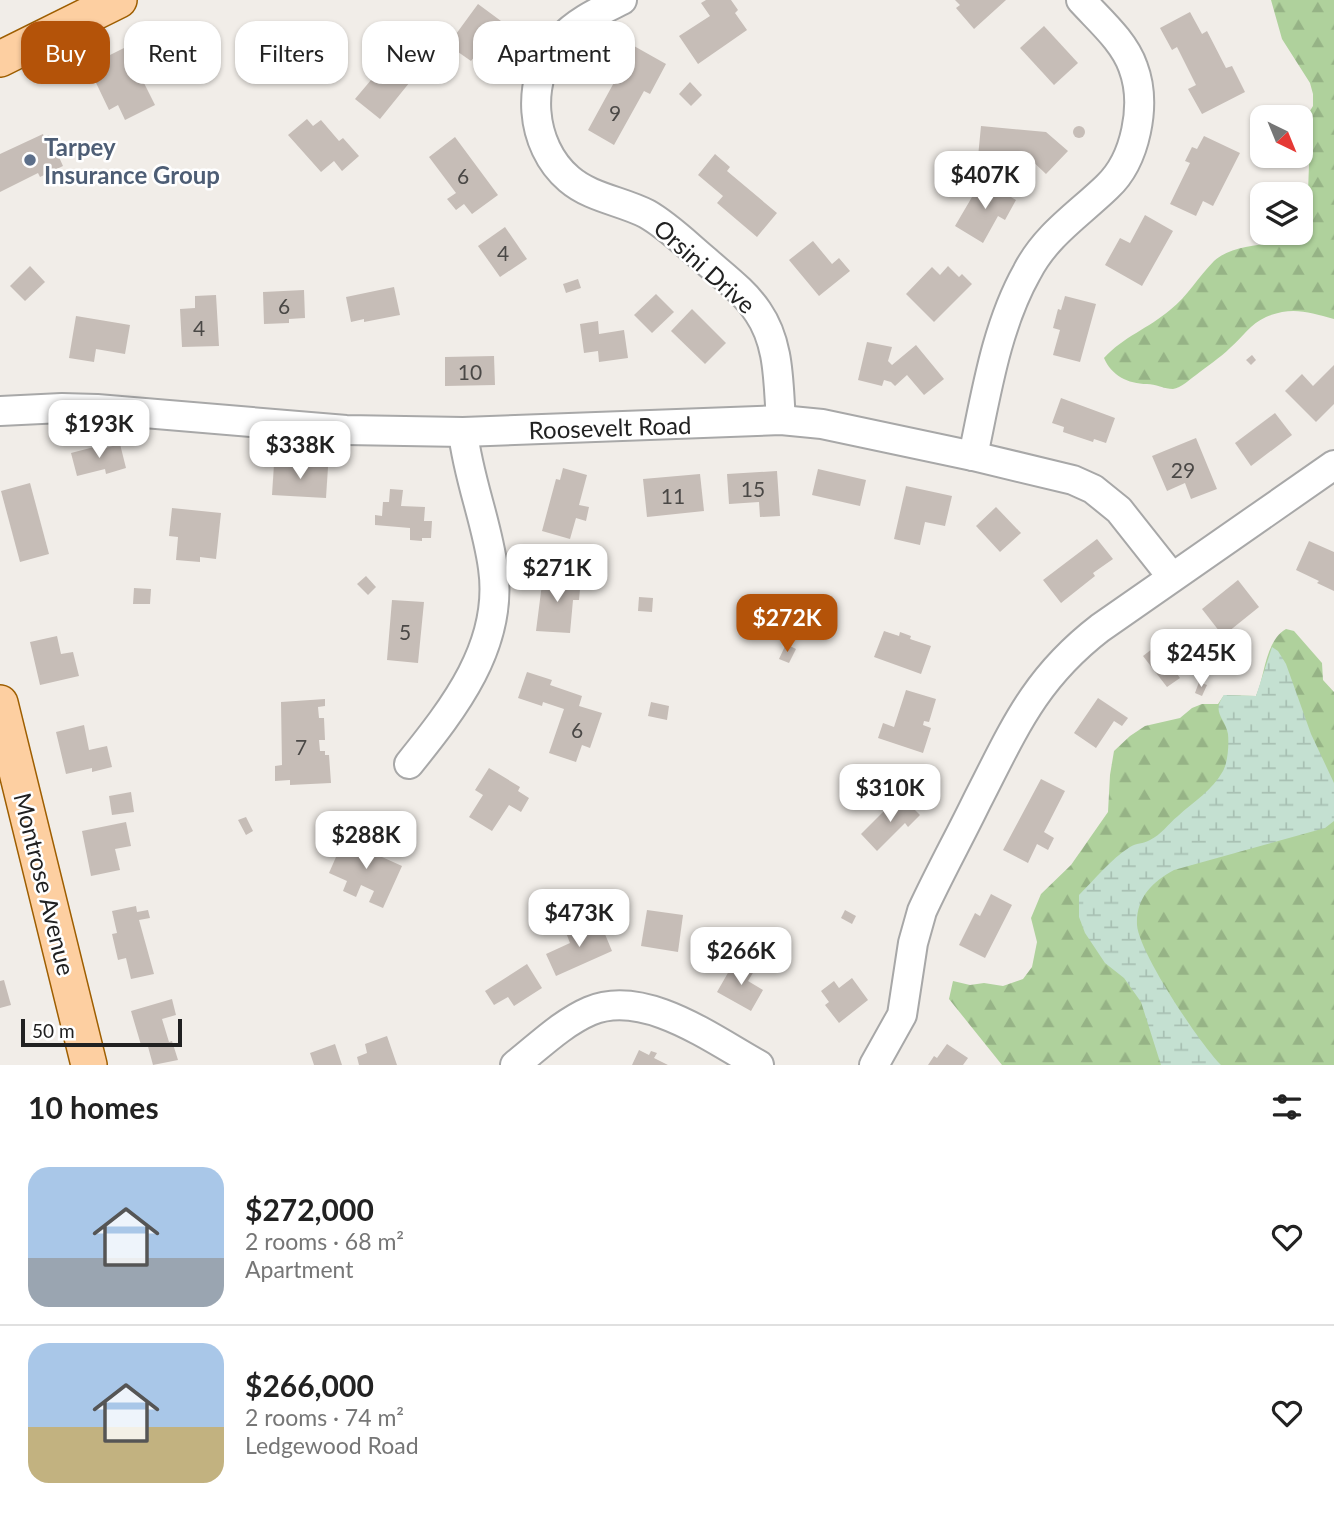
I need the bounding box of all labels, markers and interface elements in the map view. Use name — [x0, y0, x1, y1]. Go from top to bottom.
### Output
chip: Buy — [21, 21, 110, 84]
chip: Rent — [124, 21, 221, 84]
chip: Filters — [235, 21, 348, 84]
chip: New — [362, 21, 459, 84]
chip: Apartment — [473, 21, 635, 84]
house number: 9 — [609, 100, 621, 125]
north arrow — [1250, 105, 1312, 168]
map controls — [1250, 105, 1313, 245]
place label: Tarpey Insurance Group — [44, 132, 220, 189]
marker: Tarpey Insurance Group — [22, 152, 38, 168]
pin: $407K — [936, 152, 1034, 211]
text: $407K — [950, 160, 1020, 188]
house number: 6 — [457, 163, 469, 188]
button: layers — [1250, 182, 1313, 245]
street label: Orsini Drive — [648, 213, 762, 319]
house number: 4 — [497, 240, 509, 265]
house number: 6 — [278, 293, 290, 318]
house number: 4 — [193, 315, 205, 340]
house number: 10 — [458, 359, 482, 384]
pin: $193K — [50, 400, 148, 460]
text: $193K — [64, 409, 134, 437]
street label: Roosevelt Road — [528, 410, 692, 444]
pin: $338K — [251, 421, 349, 481]
text: $338K — [265, 430, 335, 458]
house number: 29 — [1171, 457, 1195, 482]
house number: 15 — [741, 476, 765, 501]
house number: 11 — [661, 483, 685, 508]
pin: $271K — [508, 544, 606, 604]
text: $271K — [522, 553, 592, 581]
pin: $272K — [738, 594, 836, 654]
text: $272K — [752, 603, 822, 631]
house number: 5 — [399, 619, 411, 644]
pin: $245K — [1152, 630, 1250, 689]
text: $245K — [1166, 638, 1236, 666]
house number: 6 — [571, 717, 583, 742]
house number: 7 — [295, 734, 307, 759]
pin: $310K — [841, 764, 939, 824]
text: $310K — [855, 773, 925, 801]
street label: Montrose Avenue — [8, 790, 82, 978]
pin: $288K — [317, 812, 415, 871]
text: $288K — [331, 820, 401, 848]
pin: $473K — [530, 890, 628, 949]
text: $473K — [544, 898, 614, 926]
pin: $266K — [692, 928, 790, 987]
text: $266K — [706, 936, 776, 964]
scale bar — [21, 1016, 182, 1048]
text: 50 m — [32, 1019, 75, 1042]
icon: filters — [1268, 1088, 1306, 1126]
text: 10 homes — [28, 1089, 159, 1125]
text: $272,000 — [245, 1191, 374, 1227]
icon: home — [84, 1195, 168, 1279]
icon: heart — [1268, 1218, 1306, 1256]
text: 2 rooms · 68 m² — [245, 1227, 404, 1255]
text: Apartment — [245, 1255, 353, 1283]
text: $266,000 — [245, 1367, 374, 1403]
icon: home — [84, 1371, 168, 1455]
icon: heart — [1268, 1394, 1306, 1432]
text: 2 rooms · 74 m² — [245, 1403, 404, 1431]
text: Ledgewood Road — [245, 1431, 419, 1459]

